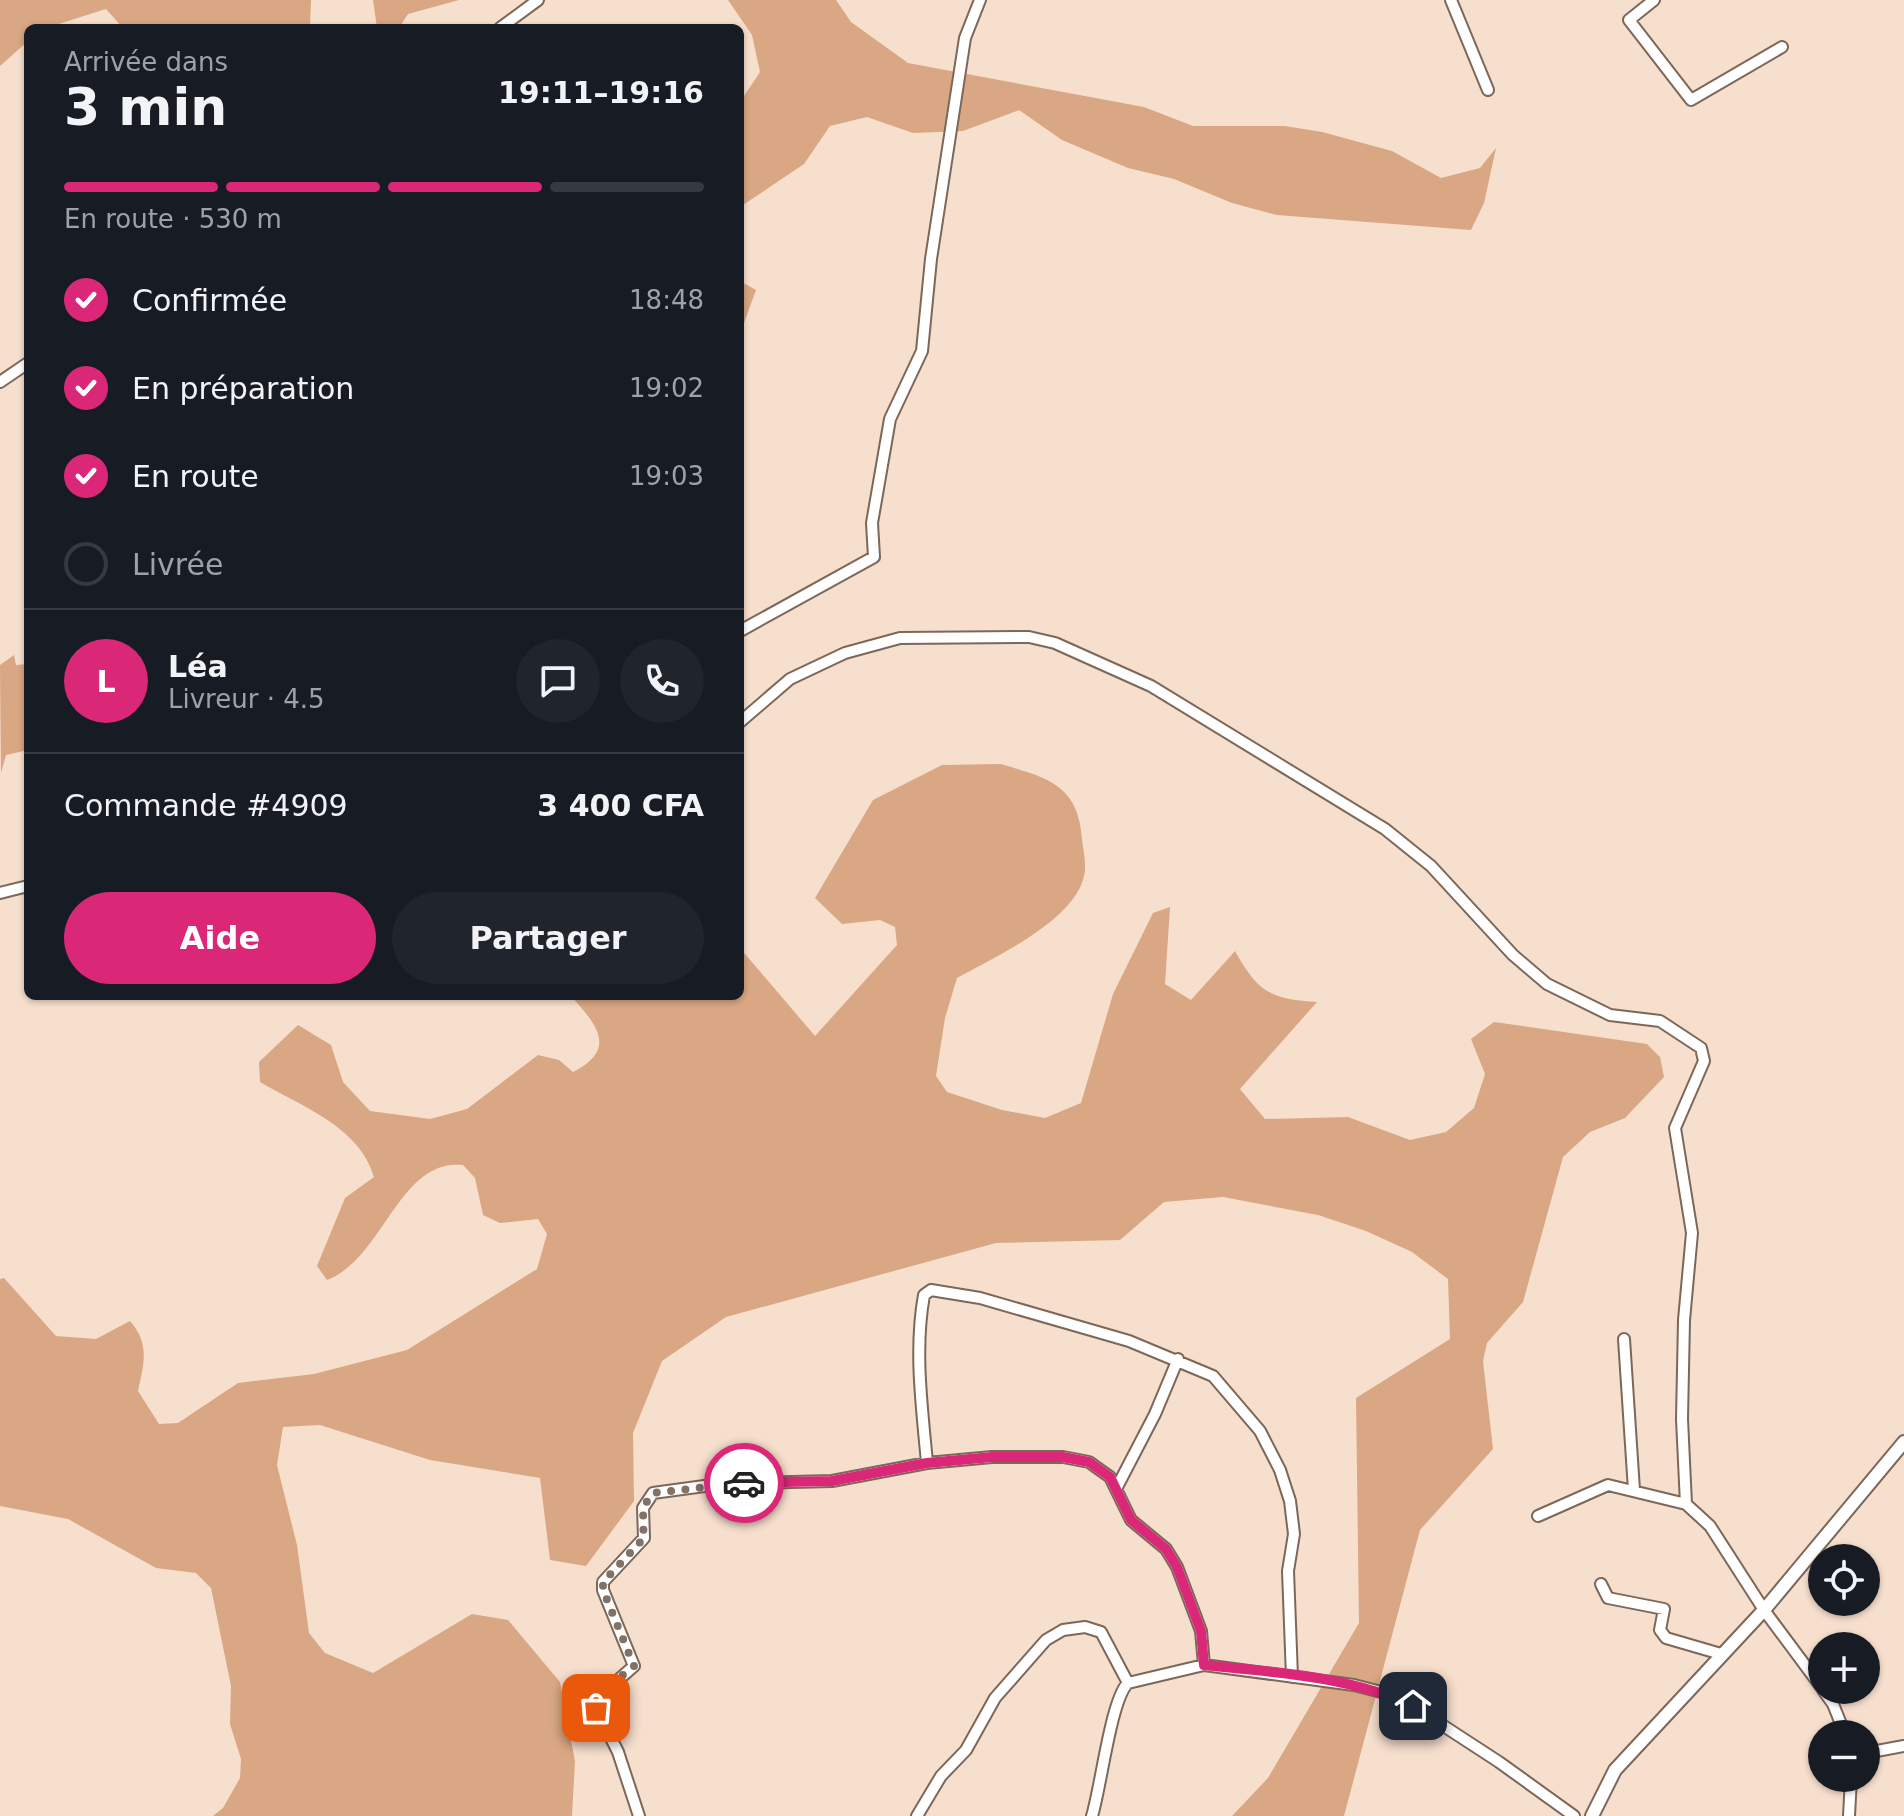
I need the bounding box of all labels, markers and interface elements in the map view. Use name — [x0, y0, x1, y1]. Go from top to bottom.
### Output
text: Arrivée dans — [64, 47, 228, 77]
text: 19:11–19:16 — [498, 75, 704, 110]
text: 3 min — [64, 77, 227, 137]
text: En route · 530 m — [64, 204, 282, 234]
icon: check — [64, 278, 108, 322]
text: Confirmée — [132, 283, 287, 318]
text: 18:48 — [629, 285, 704, 315]
icon: check — [64, 366, 108, 410]
text: En préparation — [132, 371, 354, 406]
text: 19:02 — [629, 373, 704, 403]
icon: check — [64, 454, 108, 498]
text: En route — [132, 459, 259, 494]
text: 19:03 — [629, 461, 704, 491]
text: Livrée — [132, 547, 223, 582]
button: chat — [516, 639, 600, 723]
button: phone — [620, 639, 704, 723]
text: Léa — [168, 649, 228, 684]
text: L — [96, 664, 116, 699]
text: Livreur · 4.5 — [168, 684, 325, 714]
text: Commande #4909 — [64, 788, 348, 823]
text: 3 400 CFA — [537, 788, 704, 823]
button: Aide — [64, 892, 376, 984]
button: Partager — [392, 892, 704, 984]
courier — [704, 1443, 784, 1523]
icon: car — [722, 1461, 766, 1505]
map controls — [1808, 1544, 1880, 1792]
button: locate — [1808, 1544, 1880, 1616]
button: + — [1808, 1632, 1880, 1704]
pin — [1379, 1672, 1447, 1740]
pin — [562, 1674, 630, 1742]
icon: home — [1391, 1684, 1435, 1728]
icon: bag — [574, 1686, 618, 1730]
button: − — [1808, 1720, 1880, 1792]

